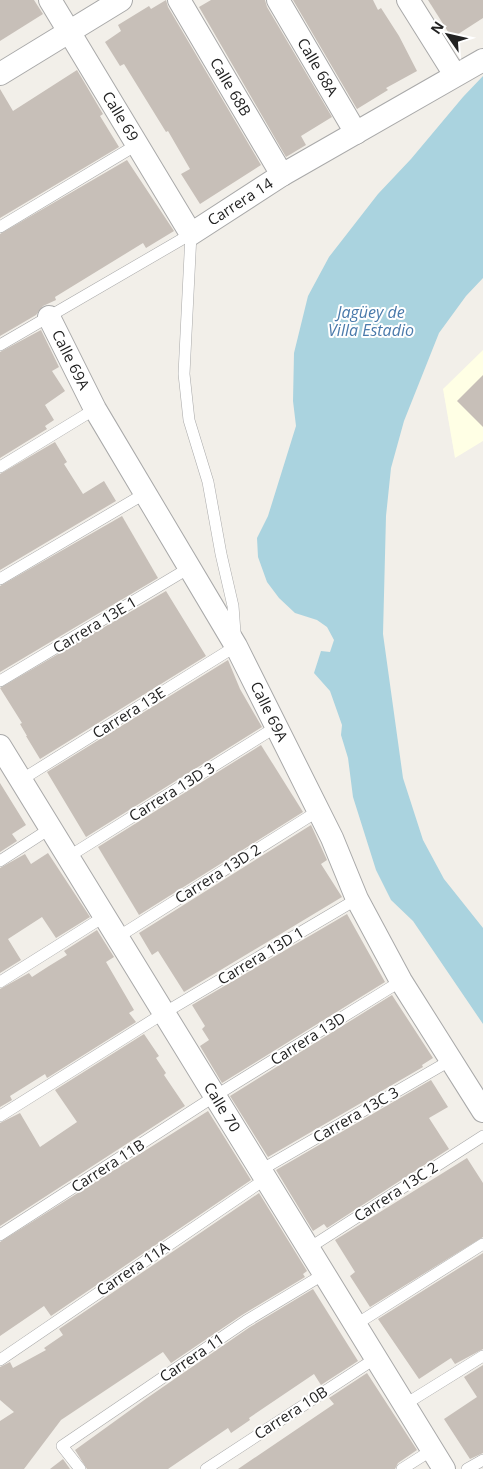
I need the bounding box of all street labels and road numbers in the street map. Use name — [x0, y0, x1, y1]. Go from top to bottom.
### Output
street label: Calle 68A — [293, 34, 343, 100]
street label: Calle 68B — [206, 54, 256, 119]
street label: Calle 69 — [98, 87, 144, 145]
street label: Carrera 14 — [203, 172, 277, 230]
street label: Calle 69A — [48, 326, 95, 393]
street label: Carrera 13E 1 — [49, 591, 140, 657]
street label: Calle 69A — [246, 678, 293, 745]
street label: Carrera 13E — [88, 682, 169, 742]
street label: Carrera 13D 3 — [125, 757, 218, 825]
street label: Carrera 13D 2 — [171, 839, 264, 907]
street label: Carrera 13D 1 — [214, 922, 307, 989]
street label: Carrera 13D — [266, 1007, 349, 1069]
street label: Calle 70 — [200, 1078, 246, 1135]
street label: Carrera 13C 3 — [309, 1081, 402, 1147]
street label: Carrera 11B — [67, 1134, 148, 1196]
street label: Carrera 13C 2 — [350, 1157, 441, 1226]
street label: Carrera 11A — [92, 1236, 173, 1300]
street label: Carrera 11 — [155, 1328, 228, 1386]
street label: Carrera 10B — [250, 1381, 331, 1443]

